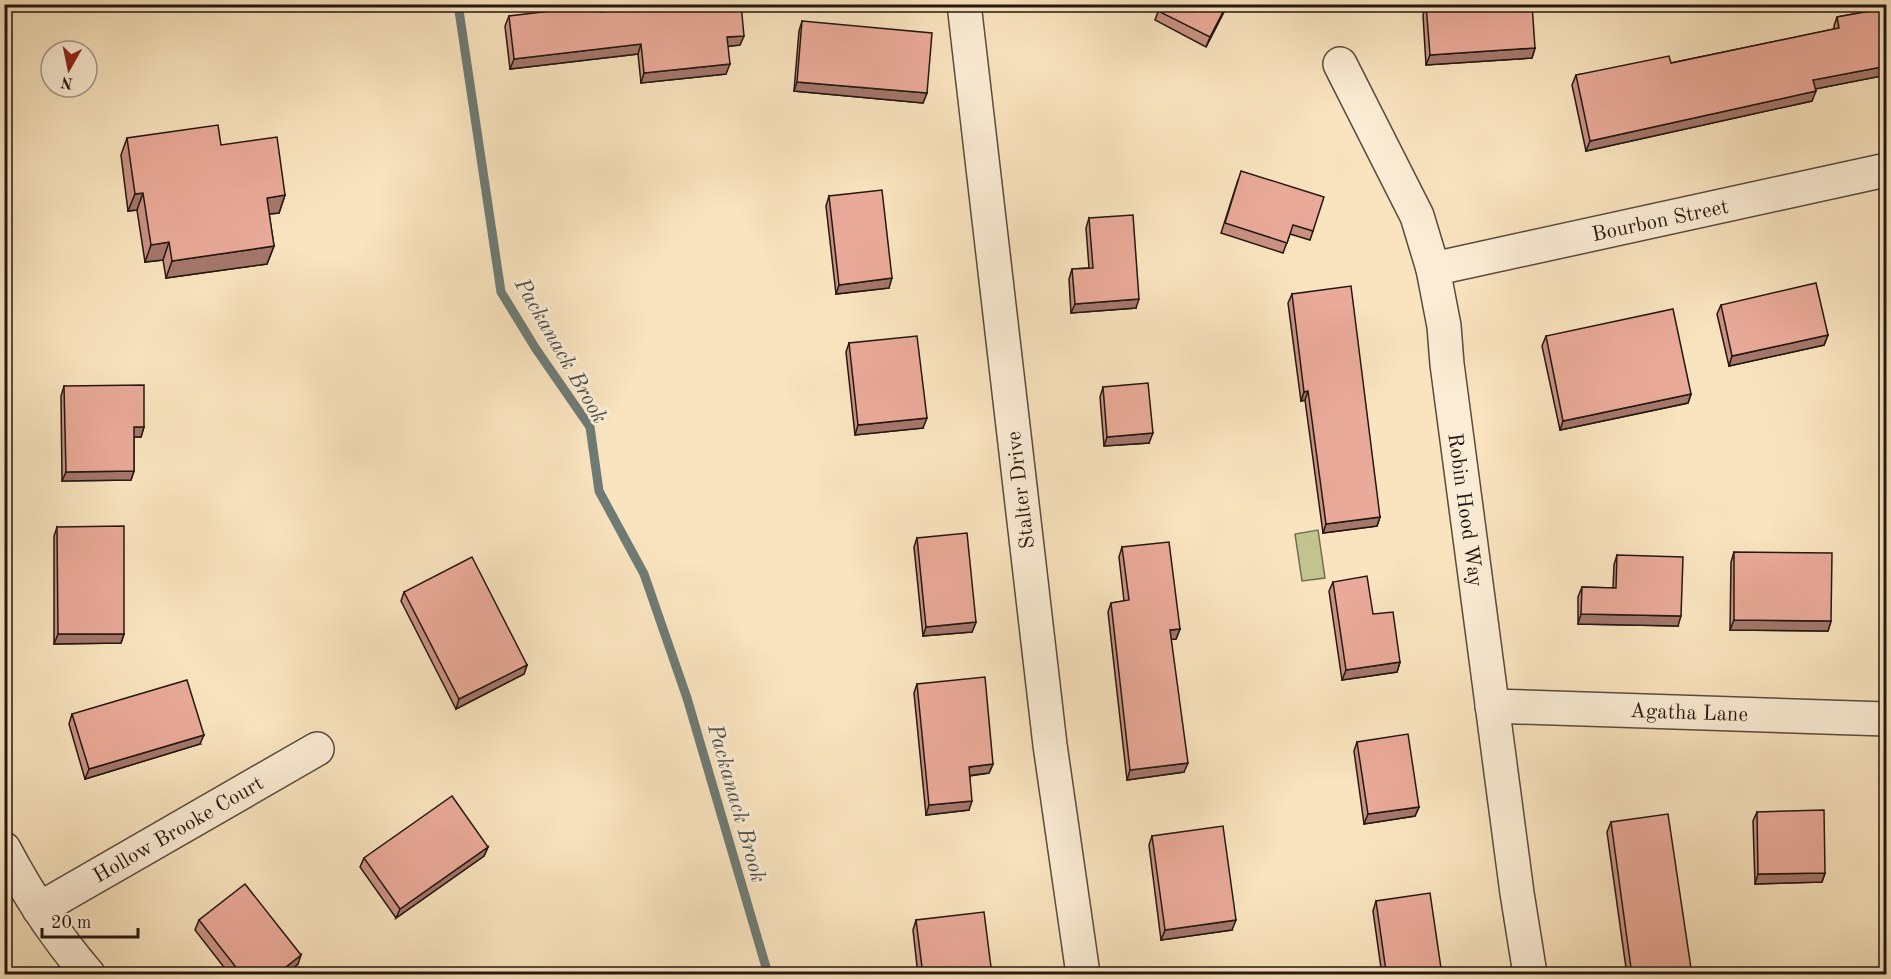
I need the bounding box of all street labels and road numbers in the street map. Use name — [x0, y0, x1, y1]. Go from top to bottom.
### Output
street label: Bourbon Street — [1590, 197, 1730, 246]
street label: Stalter Drive — [1004, 430, 1039, 550]
street label: Robin Hood Way — [1443, 432, 1486, 589]
street label: Agatha Lane — [1630, 701, 1748, 726]
street label: Hollow Brooke Court — [90, 773, 267, 888]

